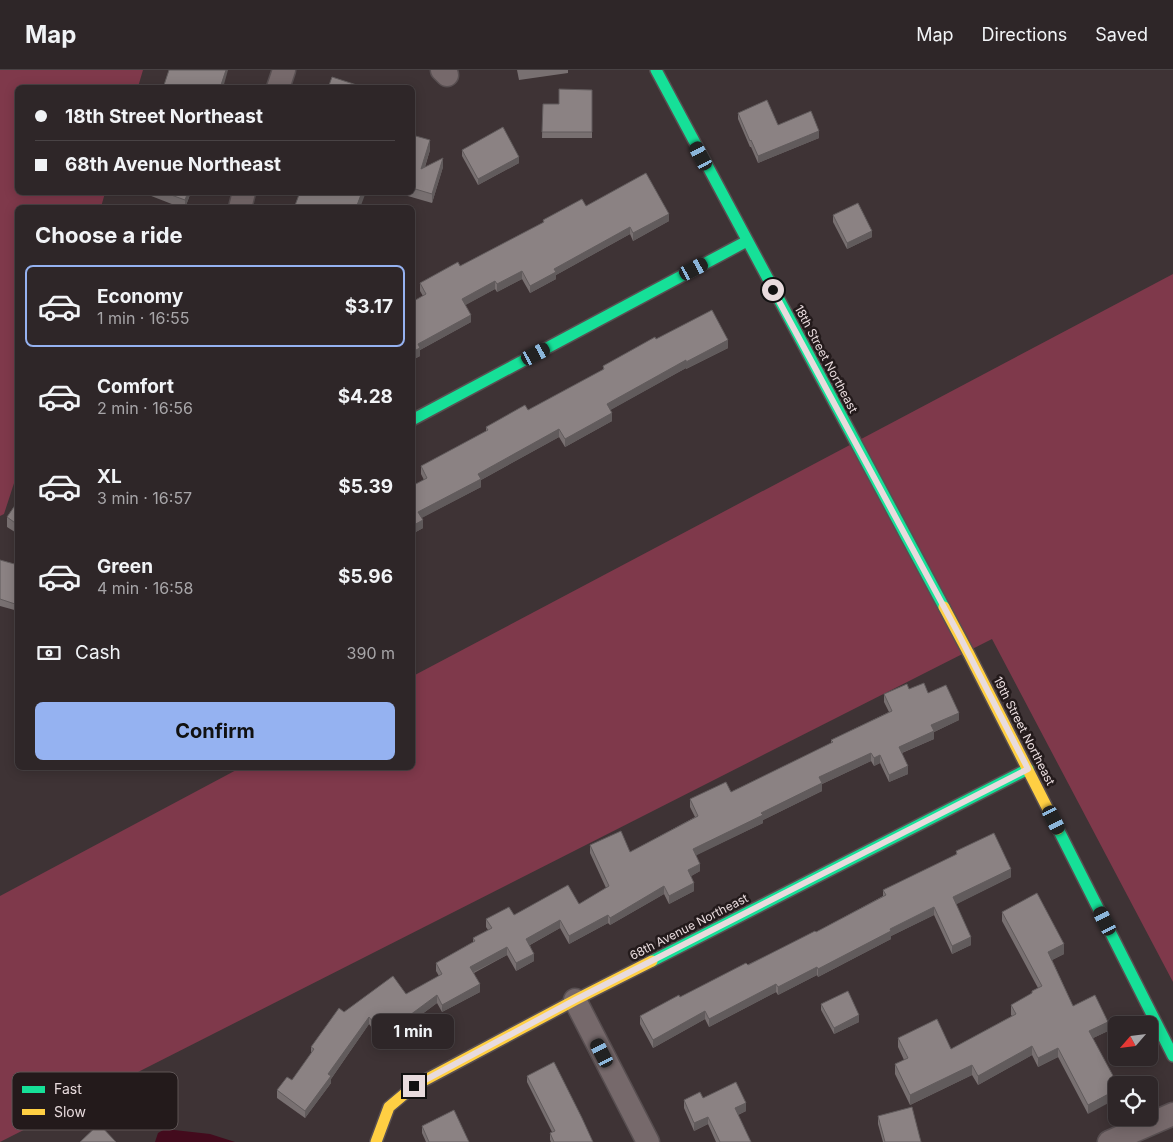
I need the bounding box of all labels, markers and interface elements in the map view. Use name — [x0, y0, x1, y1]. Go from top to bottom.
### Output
text: Map — [25, 20, 76, 49]
text: Map — [916, 24, 954, 45]
text: Directions — [982, 24, 1067, 45]
text: Saved — [1095, 24, 1148, 45]
text: 18th Street Northeast — [65, 105, 263, 128]
car — [687, 139, 714, 173]
text: 68th Avenue Northeast — [65, 153, 281, 176]
text: Choose a ride — [35, 222, 183, 248]
car — [677, 255, 710, 283]
route start — [762, 279, 784, 301]
icon: car — [37, 284, 82, 329]
text: Economy — [97, 285, 183, 308]
text: $3.17 — [345, 295, 393, 318]
street label: 18th Street Northeast — [792, 302, 861, 415]
text: 1 min · 16:55 — [97, 308, 189, 328]
car — [519, 340, 552, 368]
icon: car — [37, 374, 82, 419]
text: Comfort — [97, 375, 174, 398]
text: $4.28 — [338, 385, 393, 408]
text: 2 min · 16:56 — [97, 398, 193, 418]
icon: car — [37, 464, 82, 509]
text: XL — [97, 465, 122, 488]
text: $5.39 — [338, 475, 393, 498]
text: 3 min · 16:57 — [97, 488, 192, 508]
icon: car — [37, 554, 82, 599]
text: Green — [97, 555, 153, 578]
text: $5.96 — [338, 565, 393, 588]
text: 4 min · 16:58 — [97, 578, 193, 598]
icon: cash — [35, 639, 63, 667]
text: Cash — [75, 641, 121, 664]
text: 390 m — [347, 643, 395, 663]
street label: 19th Street Northeast — [990, 674, 1058, 788]
button: Confirm — [35, 702, 395, 760]
car — [1040, 803, 1067, 837]
street label: 68th Avenue Northeast — [627, 890, 751, 963]
car — [1091, 904, 1118, 938]
callout: 1 min — [373, 1014, 455, 1048]
north arrow — [1108, 1016, 1158, 1066]
map controls — [1108, 1016, 1158, 1126]
text: 1 min — [393, 1021, 433, 1041]
car — [588, 1036, 615, 1070]
legend — [12, 1072, 178, 1130]
route end — [403, 1075, 425, 1097]
button: locate — [1108, 1076, 1158, 1126]
text: Fast — [54, 1080, 82, 1097]
text: Slow — [54, 1103, 86, 1120]

